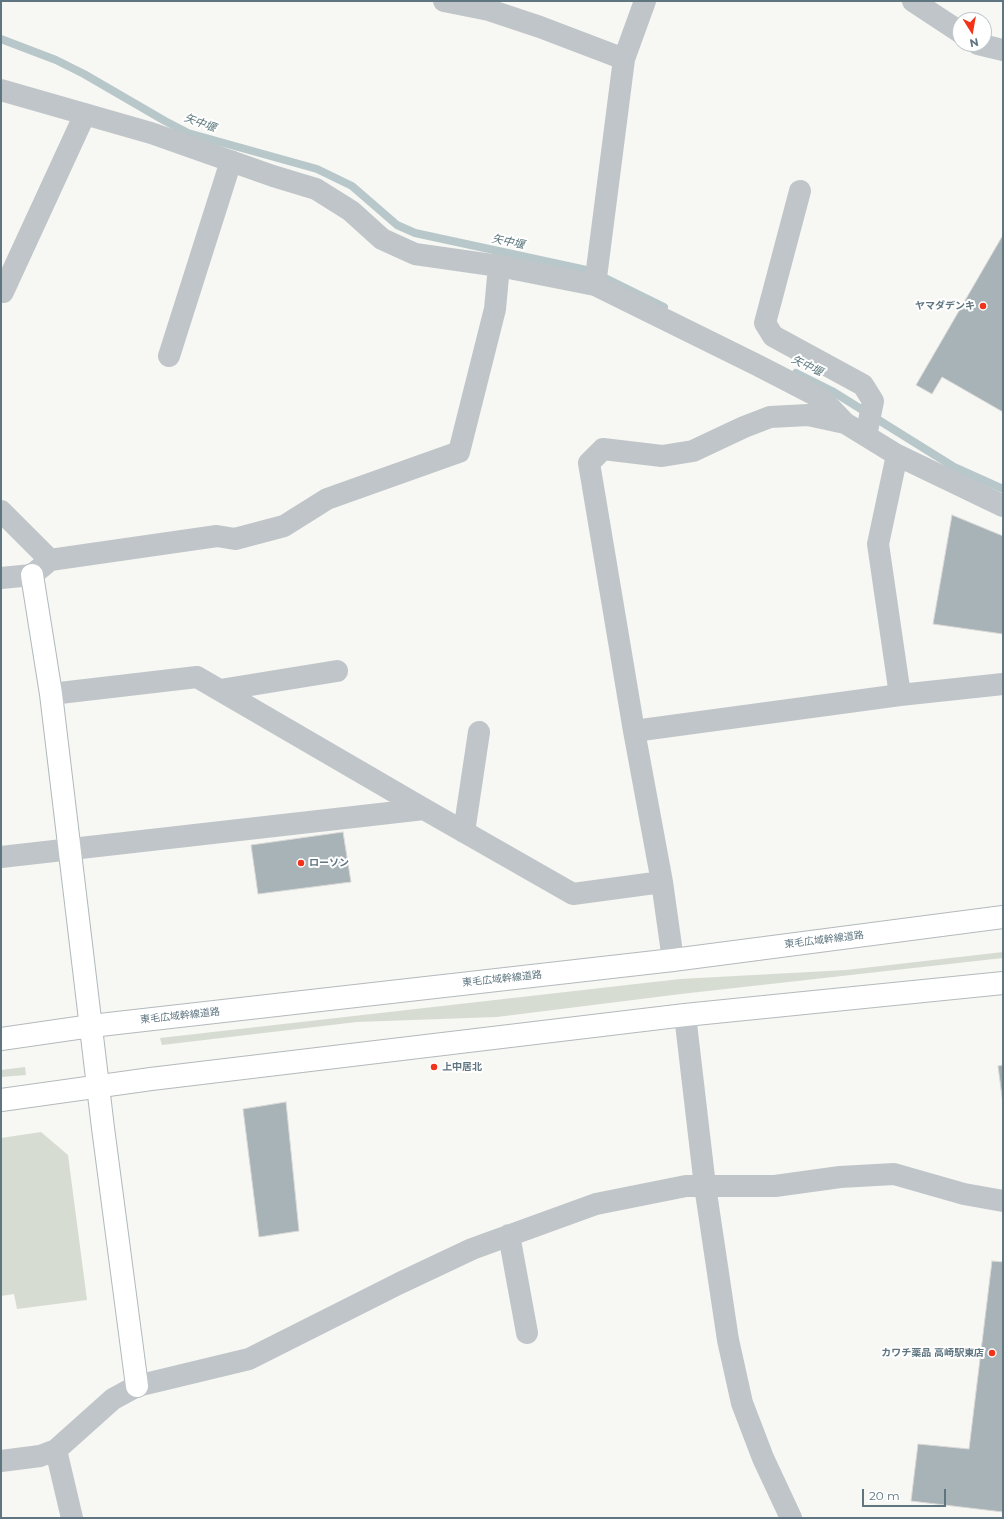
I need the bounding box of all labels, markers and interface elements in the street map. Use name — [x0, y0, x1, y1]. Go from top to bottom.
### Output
north arrow — [952, 12, 992, 52]
text: N — [968, 35, 980, 51]
water label: 矢中堰 — [182, 111, 218, 135]
water label: 矢中堰 — [490, 232, 526, 252]
place label: ヤマダデンキ — [915, 300, 975, 312]
marker: ヤマダデンキ — [978, 301, 988, 311]
water label: 矢中堰 — [789, 353, 825, 379]
place label: ローソン — [309, 857, 349, 869]
marker: ローソン — [296, 858, 306, 868]
street label: 東毛広域幹線道路 — [784, 929, 864, 951]
street label: 東毛広域幹線道路 — [462, 969, 542, 989]
street label: 東毛広域幹線道路 — [140, 1006, 220, 1026]
place label: 上中居北 — [442, 1061, 482, 1073]
marker: 上中居北 — [429, 1062, 439, 1072]
place label: カワチ薬品 高崎駅東店 — [881, 1347, 984, 1359]
marker: カワチ薬品 高崎駅東店 — [987, 1348, 997, 1358]
scale bar — [864, 1481, 948, 1507]
text: 20 m — [869, 1488, 900, 1503]

